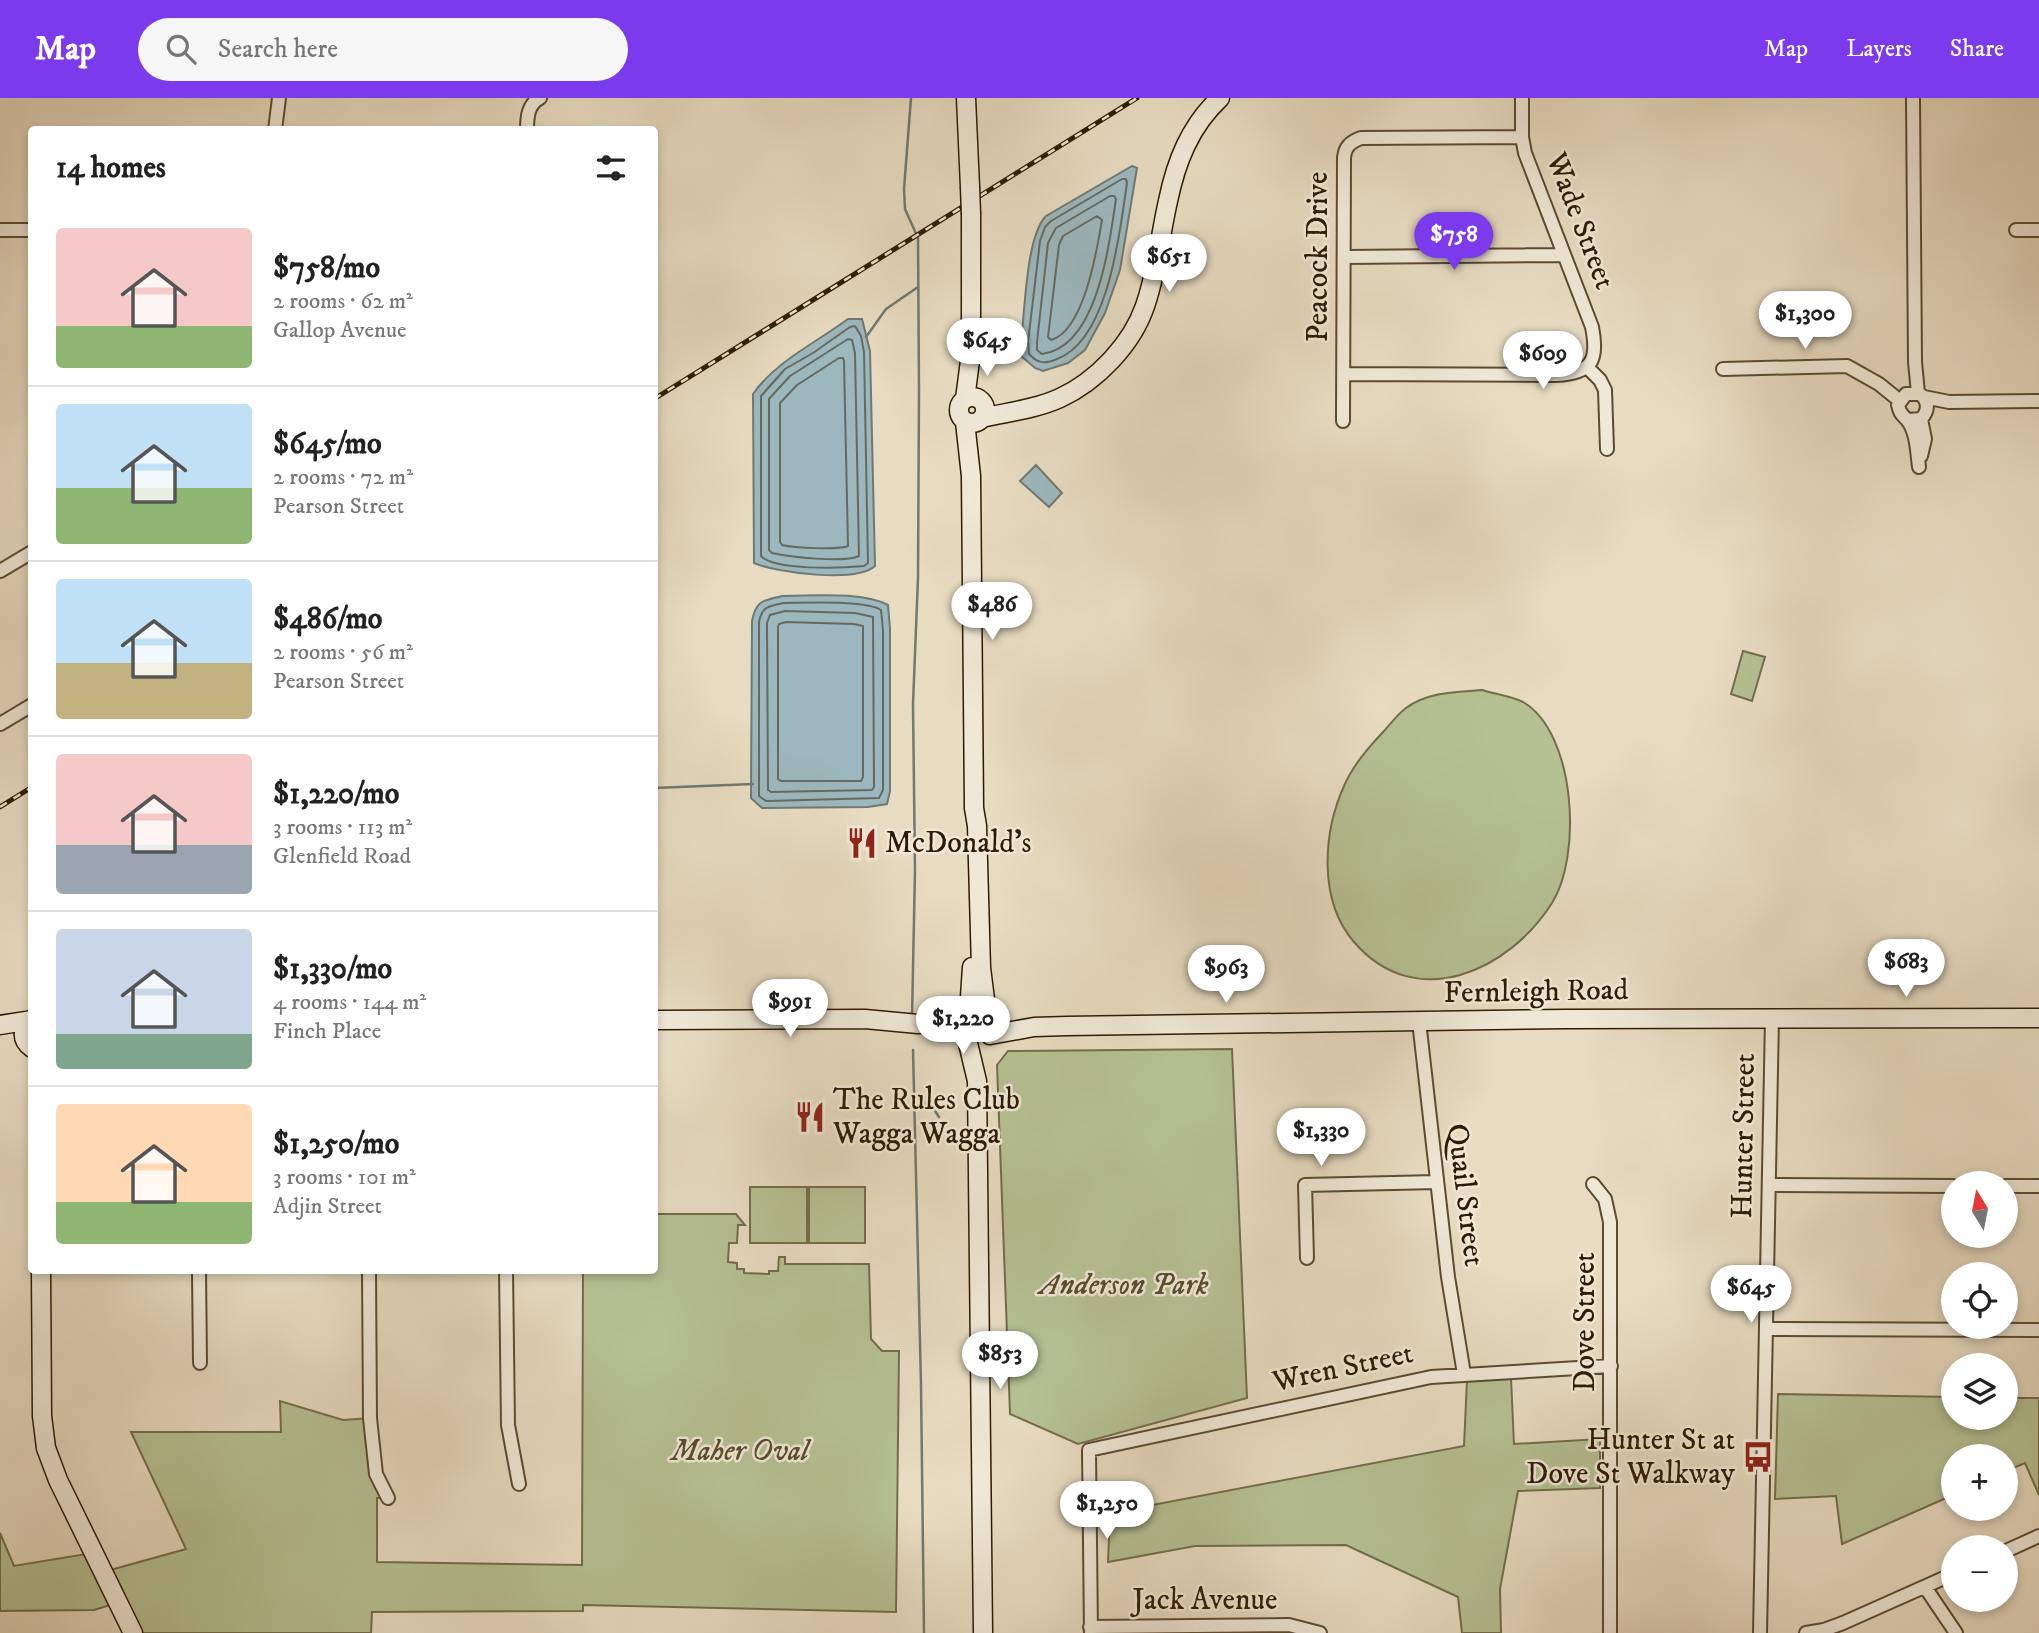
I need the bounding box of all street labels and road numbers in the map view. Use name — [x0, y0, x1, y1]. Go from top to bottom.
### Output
street label: Wade Street — [1537, 147, 1623, 294]
street label: Peacock Drive — [1300, 172, 1337, 342]
street label: Fernleigh Road — [1443, 972, 1629, 1012]
street label: Hunter Street — [1724, 1053, 1764, 1219]
street label: Quail Street — [1438, 1121, 1492, 1269]
street label: Dove Street — [1567, 1252, 1604, 1392]
street label: Wren Street — [1268, 1335, 1417, 1401]
street label: Jack Avenue — [1130, 1582, 1277, 1619]

